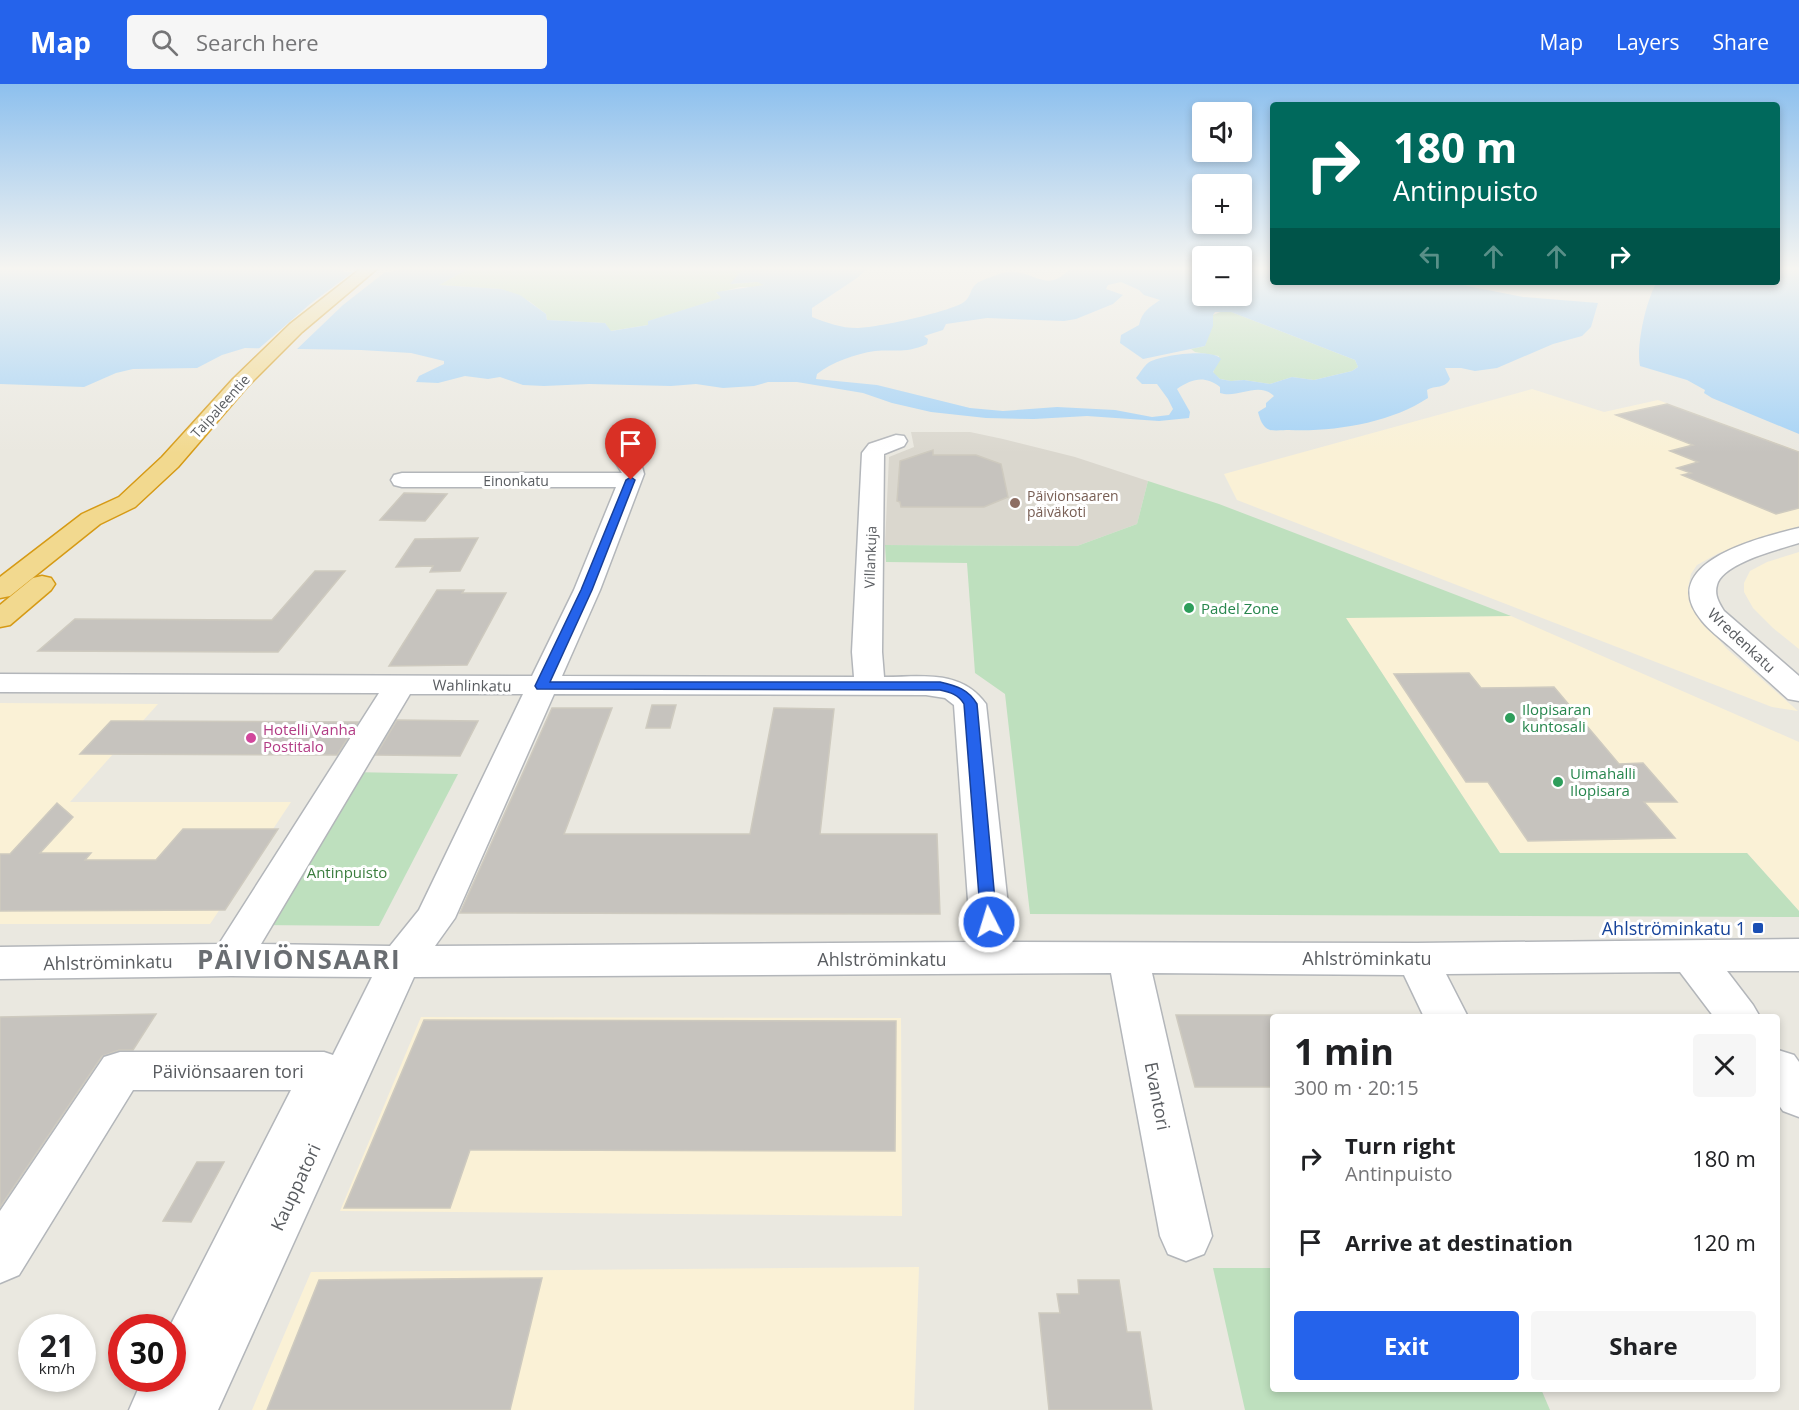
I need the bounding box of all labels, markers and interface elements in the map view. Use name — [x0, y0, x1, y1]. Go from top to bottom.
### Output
search box — [127, 15, 547, 69]
text: Map — [30, 23, 91, 61]
icon: search — [148, 26, 181, 59]
text: Search here — [196, 27, 319, 57]
text: Map — [1540, 28, 1583, 56]
text: Layers — [1616, 28, 1680, 56]
text: Share — [1713, 28, 1769, 56]
map controls — [1192, 102, 1252, 306]
button: sound — [1192, 102, 1252, 162]
text: 180 m — [1393, 118, 1517, 175]
icon: right — [1294, 126, 1372, 204]
text: Antinpuisto — [1393, 172, 1538, 209]
button: + — [1192, 174, 1252, 234]
icon: left — [1414, 240, 1447, 273]
icon: ahead — [1477, 240, 1510, 273]
icon: ahead — [1540, 240, 1573, 273]
icon: right — [1603, 240, 1636, 273]
button: − — [1192, 246, 1252, 306]
street label: Taipaleentie — [186, 370, 254, 442]
pin — [605, 418, 656, 480]
icon: arrive — [614, 427, 647, 460]
street label: Einonkatu — [483, 471, 549, 490]
place label: Päivionsaaren päiväkoti — [1027, 486, 1119, 521]
marker: Päivionsaaren päiväkoti — [1008, 496, 1022, 510]
street label: Villankuja — [859, 525, 881, 589]
place label: Padel Zone — [1201, 598, 1279, 618]
marker: Padel Zone — [1182, 601, 1196, 615]
street label: Wredenkatu — [1704, 603, 1780, 677]
street label: Wahlinkatu — [432, 674, 512, 696]
place label: Ilopisaran kuntosali — [1522, 699, 1591, 736]
marker: Ilopisaran kuntosali — [1503, 711, 1517, 725]
place label: Hotelli Vanha Postitalo — [263, 719, 356, 756]
marker: Hotelli Vanha Postitalo — [244, 731, 258, 745]
place label: Uimahalli Ilopisara — [1570, 763, 1636, 800]
marker: Uimahalli Ilopisara — [1551, 775, 1565, 789]
park label: Antinpuisto — [307, 862, 387, 882]
position arrow — [957, 890, 1021, 954]
place label: Ahlströminkatu 1 — [1602, 916, 1746, 940]
marker: Ahlströminkatu 1 — [1751, 921, 1765, 935]
district label: PÄIVIÖNSAARI — [197, 941, 401, 977]
street label: Ahlströminkatu — [1302, 946, 1432, 970]
street label: Ahlströminkatu — [817, 947, 947, 971]
street label: Ahlströminkatu — [43, 949, 173, 975]
text: 1 min — [1294, 1027, 1394, 1076]
button: close — [1693, 1034, 1756, 1097]
street label: Päiviönsaaren tori — [152, 1059, 304, 1083]
street label: Evantori — [1140, 1060, 1176, 1132]
text: 300 m · 20:15 — [1294, 1074, 1419, 1101]
text: Turn right — [1345, 1130, 1456, 1160]
street label: Kauppatori — [264, 1140, 326, 1234]
icon: right — [1294, 1142, 1327, 1175]
text: 180 m — [1692, 1143, 1756, 1173]
text: Antinpuisto — [1345, 1160, 1453, 1187]
icon: arrive — [1294, 1226, 1327, 1259]
text: Arrive at destination — [1345, 1227, 1573, 1257]
text: 120 m — [1692, 1227, 1756, 1257]
button: Exit — [1294, 1311, 1519, 1380]
button: Share — [1531, 1311, 1756, 1380]
speed limit sign: 30 — [108, 1314, 186, 1392]
text: 21 — [40, 1325, 74, 1366]
text: km/h — [39, 1358, 75, 1378]

